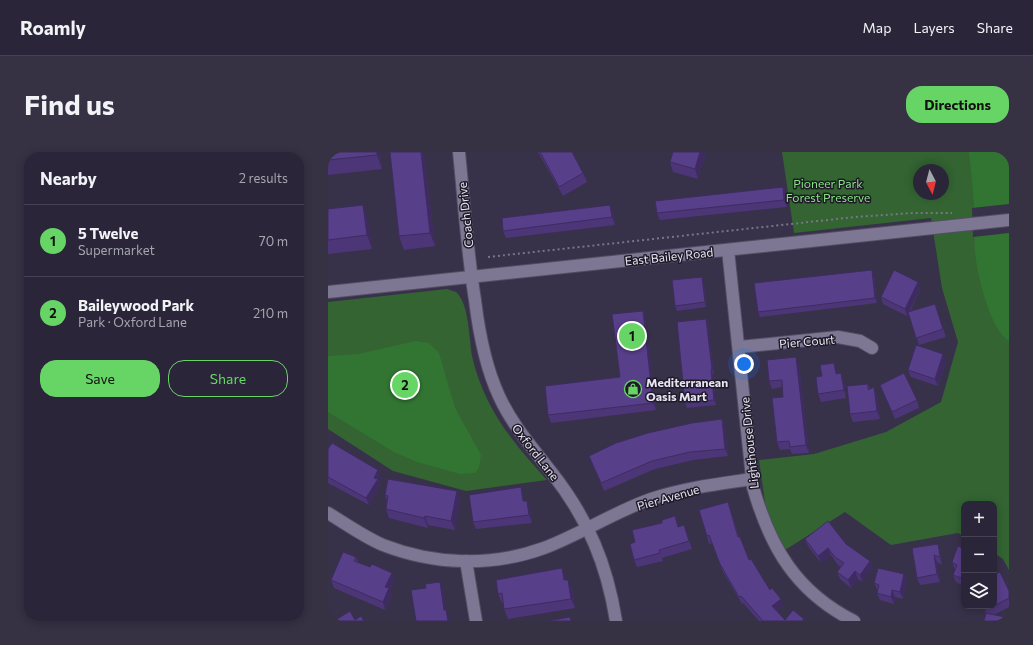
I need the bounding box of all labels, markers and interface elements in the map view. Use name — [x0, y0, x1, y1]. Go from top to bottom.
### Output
text: Roamly — [20, 16, 86, 39]
text: Map — [863, 19, 891, 36]
text: Layers — [913, 19, 955, 36]
text: Share — [977, 19, 1013, 36]
button: Directions — [906, 86, 1009, 123]
text: Find us — [24, 87, 115, 121]
north arrow — [913, 164, 949, 200]
text: Nearby — [40, 168, 97, 189]
text: 2 results — [239, 170, 288, 186]
park label: Pioneer Park Forest Preserve — [786, 176, 870, 204]
street label: Coach Drive — [455, 182, 475, 248]
text: 5 Twelve — [78, 224, 138, 242]
text: 1 — [50, 233, 56, 249]
text: 70 m — [259, 233, 288, 249]
text: Supermarket — [78, 242, 155, 258]
street label: East Bailey Road — [624, 244, 714, 268]
text: Baileywood Park — [78, 296, 194, 314]
text: 2 — [49, 305, 57, 321]
text: 210 m — [253, 305, 288, 321]
text: Park · Oxford Lane — [78, 314, 187, 330]
pin: 1 — [619, 321, 645, 351]
street label: Pier Court — [779, 332, 836, 350]
your location — [734, 354, 754, 374]
button: Save — [40, 360, 160, 397]
button: Share — [168, 360, 288, 397]
pin: 2 — [392, 370, 418, 400]
place label: Mediterranean Oasis Mart — [646, 375, 728, 403]
shop icon: Mediterranean Oasis Mart — [623, 379, 643, 399]
street label: Lighthouse Drive — [737, 396, 761, 490]
street label: Oxford Lane — [510, 421, 562, 483]
street label: Pier Avenue — [635, 481, 701, 513]
map controls — [961, 501, 997, 609]
button: + — [961, 501, 997, 537]
button: − — [961, 537, 997, 573]
button: layers — [961, 573, 997, 609]

